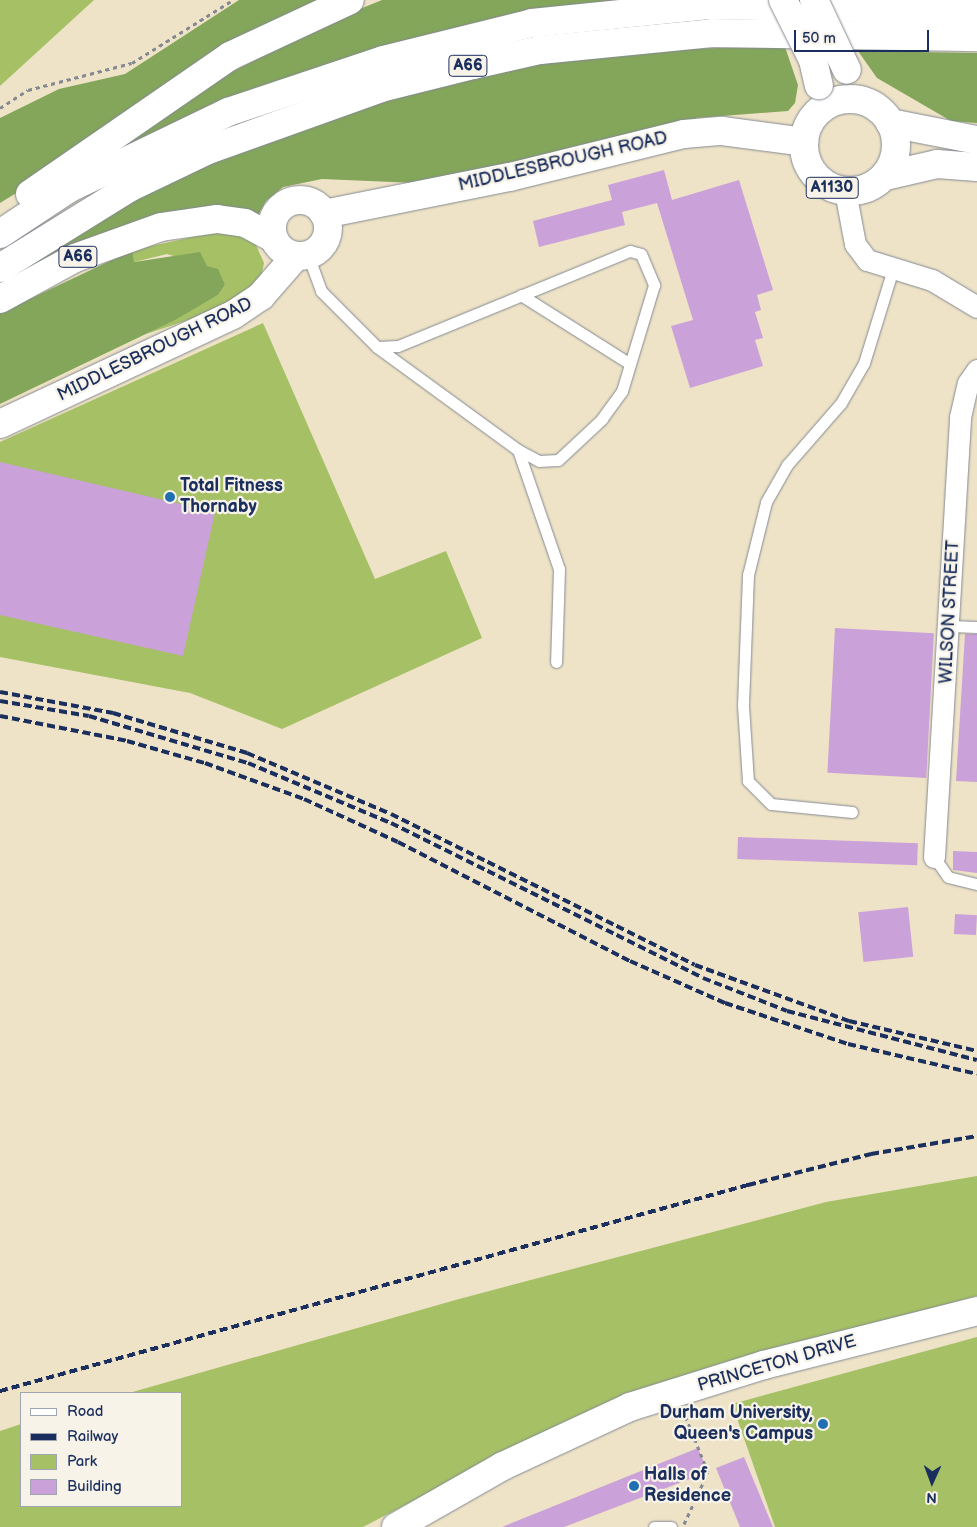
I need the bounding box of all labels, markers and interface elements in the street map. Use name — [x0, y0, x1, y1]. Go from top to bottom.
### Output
scale bar — [797, 20, 932, 52]
text: 50 m — [802, 29, 836, 48]
road number: A66 — [448, 52, 488, 80]
street label: MIDDLESBROUGH ROAD — [456, 127, 670, 197]
road number: A1130 — [804, 174, 860, 202]
road number: A66 — [58, 243, 98, 270]
street label: MIDDLESBROUGH ROAD — [54, 293, 256, 407]
place label: Total Fitness Thornaby — [180, 476, 283, 518]
marker: Total Fitness Thornaby — [164, 491, 176, 503]
street label: WILSON STREET — [935, 540, 965, 684]
street label: PRINCETON DRIVE — [695, 1331, 859, 1397]
legend — [20, 1392, 182, 1507]
text: Road — [67, 1402, 103, 1421]
place label: Durham University, Queen's Campus — [659, 1403, 813, 1446]
marker: Durham University, Queen's Campus — [817, 1418, 829, 1430]
text: Railway — [67, 1427, 118, 1446]
text: Park — [67, 1452, 97, 1471]
north arrow — [907, 1457, 957, 1507]
place label: Halls of Residence — [644, 1465, 731, 1508]
text: Building — [67, 1477, 122, 1496]
marker: Halls of Residence — [628, 1480, 640, 1492]
text: N — [926, 1489, 937, 1506]

